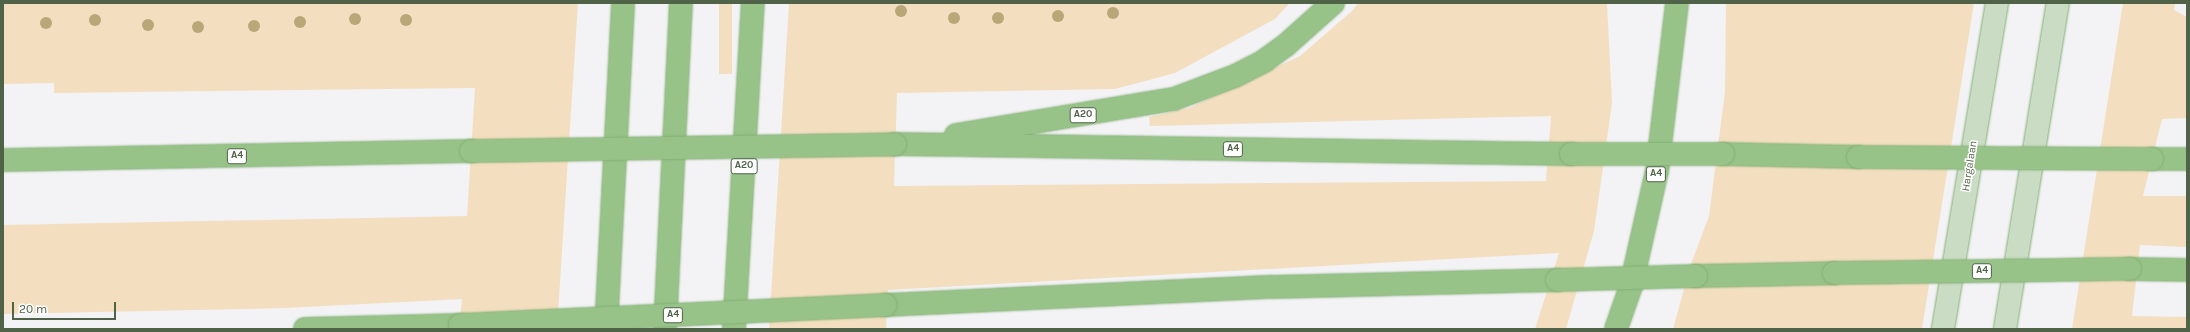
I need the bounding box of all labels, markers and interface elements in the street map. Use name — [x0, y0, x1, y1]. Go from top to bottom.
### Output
road number: A20 — [1069, 107, 1097, 123]
street label: Hargalaan — [1959, 140, 1981, 192]
road number: A4 — [1222, 141, 1244, 157]
road number: A4 — [226, 148, 248, 164]
road number: A20 — [730, 158, 758, 174]
road number: A4 — [1645, 166, 1667, 182]
road number: A4 — [1971, 263, 1993, 279]
scale bar — [14, 294, 118, 320]
text: 20 m — [19, 302, 47, 316]
road number: A4 — [662, 307, 684, 323]

